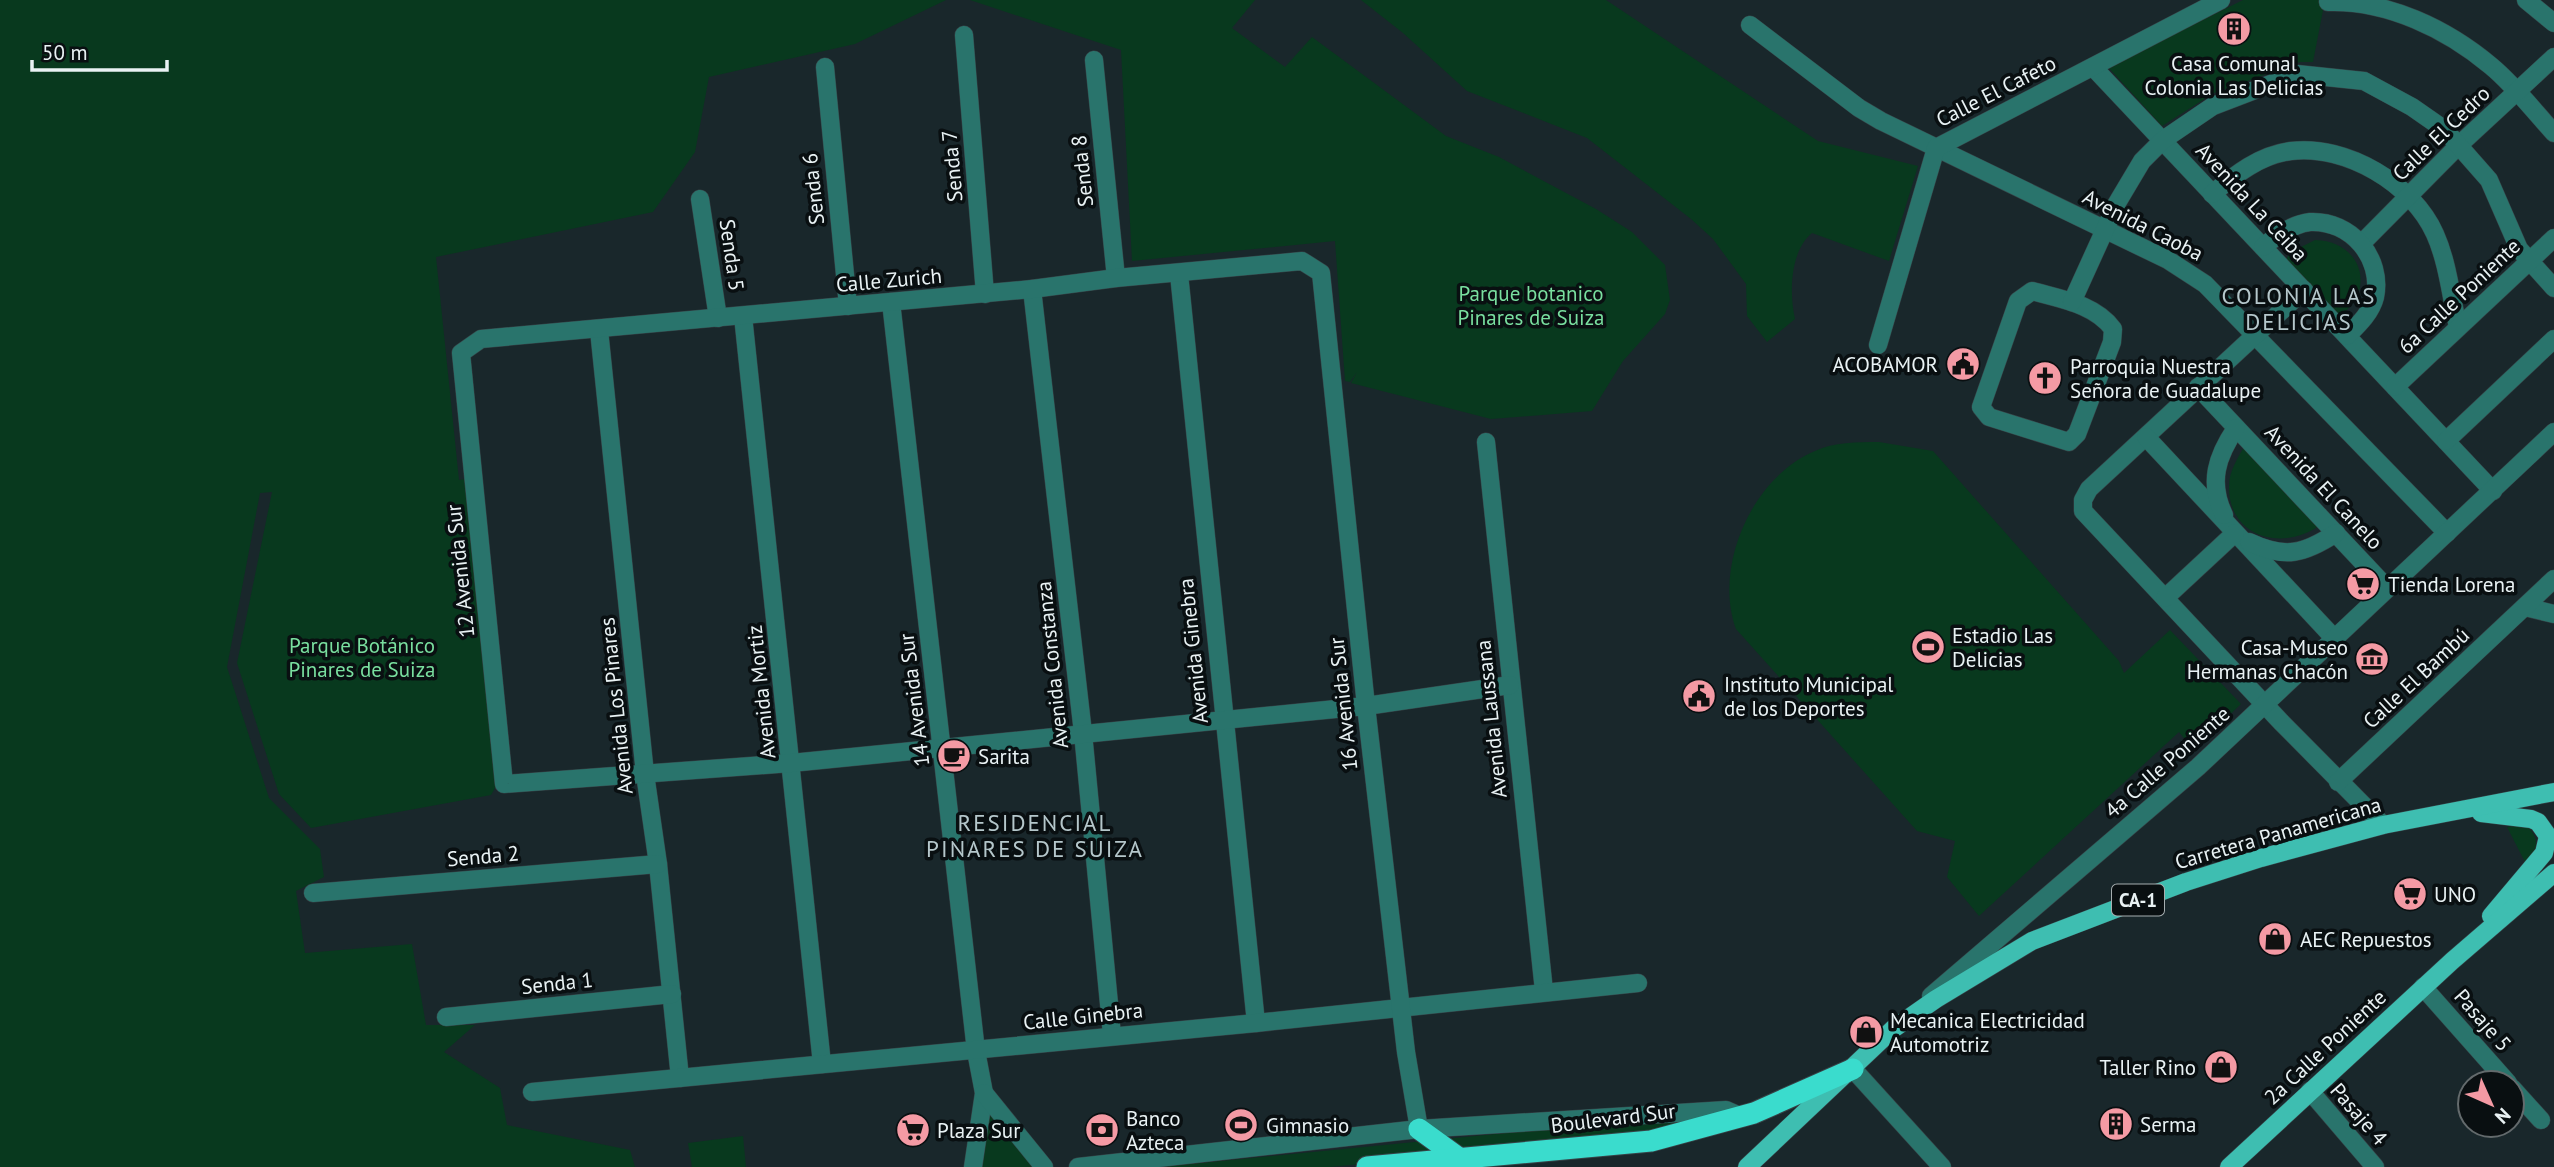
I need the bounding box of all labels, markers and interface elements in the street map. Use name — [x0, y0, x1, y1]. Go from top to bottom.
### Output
building icon: Casa Comunal Colonia Las Delicias — [2215, 10, 2253, 48]
scale bar — [32, 28, 166, 72]
text: 50 m — [42, 39, 88, 66]
street label: Calle El Cafeto — [1932, 49, 2060, 133]
place label: Casa Comunal Colonia Las Delicias — [2145, 50, 2323, 101]
street label: Calle El Cedro — [2387, 80, 2495, 186]
street label: Senda 7 — [935, 129, 969, 203]
street label: Senda 8 — [1065, 134, 1099, 208]
street label: Avenida La Ceiba — [2190, 137, 2314, 267]
street label: Senda 6 — [796, 152, 830, 226]
street label: Avenida Caoba — [2078, 183, 2208, 267]
street label: Senda 5 — [714, 217, 750, 293]
street label: 6a Calle Poniente — [2392, 233, 2526, 359]
street label: Calle Zurich — [835, 262, 943, 298]
park label: Parque botanico Pinares de Suiza — [1458, 280, 1605, 331]
district label: COLONIA LAS DELICIAS — [2222, 281, 2376, 336]
public building icon: ACOBAMOR — [1944, 345, 1982, 383]
place label: ACOBAMOR — [1832, 351, 1938, 378]
place label: Parroquia Nuestra Señora de Guadalupe — [2070, 353, 2261, 404]
church icon: Parroquia Nuestra Señora de Guadalupe — [2026, 359, 2064, 397]
street label: Avenida El Canelo — [2259, 419, 2389, 555]
street label: 12 Avenida Sur — [440, 503, 480, 639]
supermarket icon: Tienda Lorena — [2344, 565, 2382, 603]
place label: Tienda Lorena — [2388, 571, 2515, 598]
street label: Avenida Ginebra — [1172, 577, 1214, 725]
street label: Avenida Constanza — [1030, 580, 1074, 750]
street label: Avenida Los Pinares — [593, 616, 639, 796]
place label: Estadio Las Delicias — [1952, 622, 2053, 673]
street label: Calle El Bambú — [2357, 622, 2475, 734]
street label: Avenida Mortiz — [741, 624, 781, 760]
sports icon: Estadio Las Delicias — [1909, 628, 1947, 666]
park label: Parque Botánico Pinares de Suiza — [289, 632, 436, 683]
street label: 14 Avenida Sur — [892, 632, 936, 768]
place label: Casa-Museo Hermanas Chacón — [2187, 634, 2348, 685]
street label: 16 Avenida Sur — [1323, 636, 1363, 772]
street label: Avenida Laussana — [1469, 639, 1513, 799]
museum icon: Casa-Museo Hermanas Chacón — [2353, 640, 2391, 678]
place label: Instituto Municipal de los Deportes — [1724, 671, 1893, 722]
public building icon: Instituto Municipal de los Deportes — [1680, 677, 1718, 715]
street label: 4a Calle Poniente — [2099, 700, 2235, 824]
cafe icon: Sarita — [935, 737, 973, 775]
place label: Sarita — [978, 743, 1030, 770]
street label: Carretera Panamericana — [2172, 791, 2384, 875]
district label: RESIDENCIAL PINARES DE SUIZA — [926, 808, 1144, 863]
street label: Senda 2 — [446, 839, 520, 873]
supermarket icon: UNO — [2391, 875, 2429, 913]
place label: UNO — [2434, 881, 2476, 908]
road number: CA-1 — [2112, 885, 2164, 916]
shop icon: AEC Repuestos — [2256, 920, 2294, 958]
place label: AEC Repuestos — [2300, 926, 2432, 953]
street label: Senda 1 — [520, 966, 594, 1000]
street label: Pasaje 5 — [2449, 983, 2517, 1057]
street label: 2a Calle Poniente — [2258, 984, 2392, 1110]
street label: Calle Ginebra — [1022, 996, 1144, 1036]
place label: Mecanica Electricidad Automotriz — [1890, 1007, 2085, 1058]
shop icon: Mecanica Electricidad Automotriz — [1847, 1013, 1885, 1051]
shop icon: Taller Rino — [2202, 1048, 2240, 1086]
place label: Taller Rino — [2100, 1054, 2196, 1081]
north arrow — [2456, 1069, 2526, 1139]
street label: Pasaje 4 — [2325, 1077, 2393, 1151]
street label: Boulevard Sur — [1549, 1097, 1677, 1139]
text: N — [2490, 1103, 2516, 1129]
place label: Banco Azteca — [1126, 1105, 1184, 1156]
building icon: Serma — [2097, 1105, 2135, 1143]
sports icon: Gimnasio — [1222, 1106, 1260, 1144]
supermarket icon: Plaza Sur — [894, 1111, 932, 1149]
bank icon: Banco Azteca — [1083, 1111, 1121, 1149]
place label: Serma — [2140, 1111, 2196, 1138]
place label: Gimnasio — [1266, 1112, 1349, 1139]
place label: Plaza Sur — [937, 1117, 1020, 1144]

